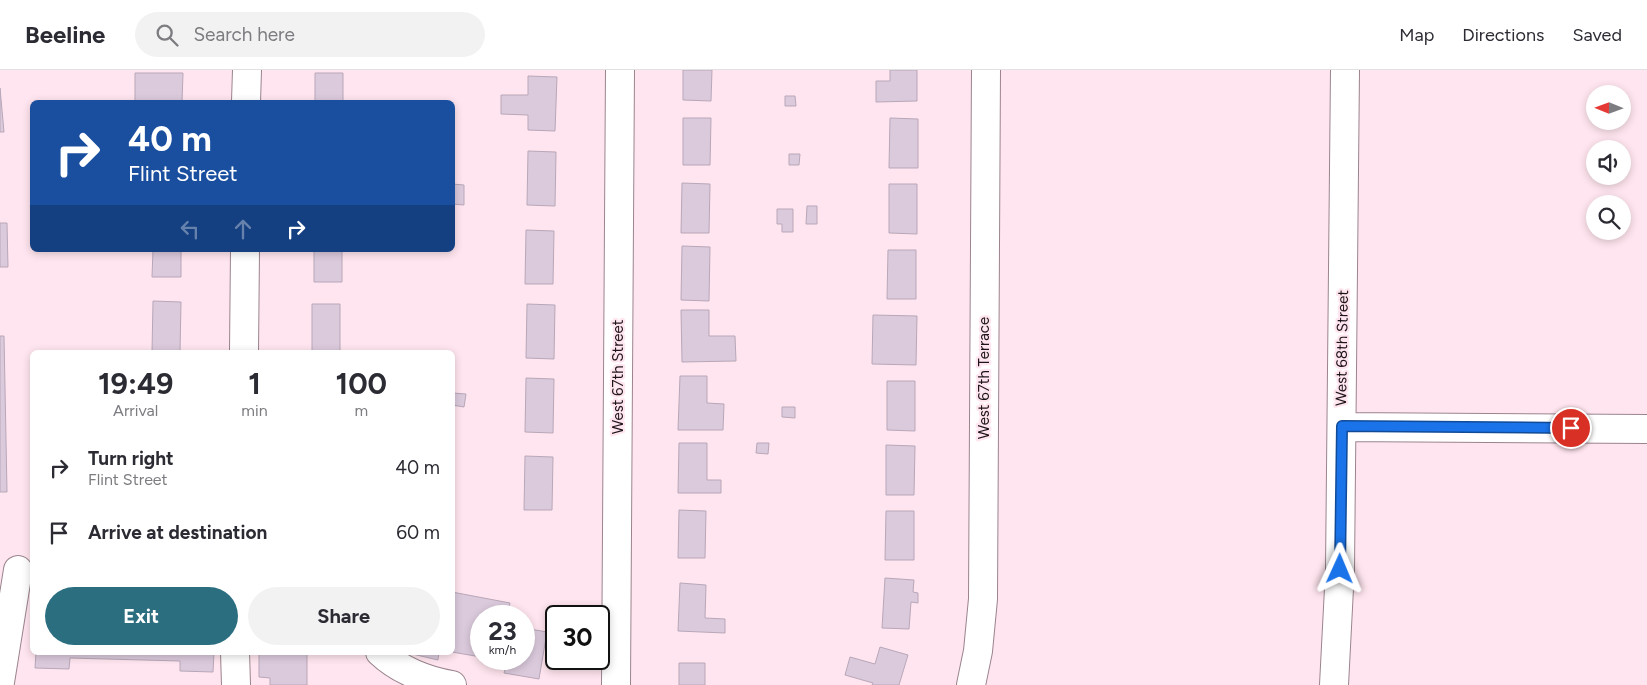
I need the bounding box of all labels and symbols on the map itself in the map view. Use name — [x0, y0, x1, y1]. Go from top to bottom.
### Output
north arrow — [1586, 85, 1631, 130]
street label: West 68th Street — [1332, 290, 1352, 406]
street label: West 67th Terrace — [975, 317, 993, 439]
street label: West 67th Street — [609, 319, 627, 434]
pin — [1550, 407, 1592, 449]
position arrow — [1313, 542, 1365, 594]
speed limit sign: 30 — [545, 605, 610, 670]

